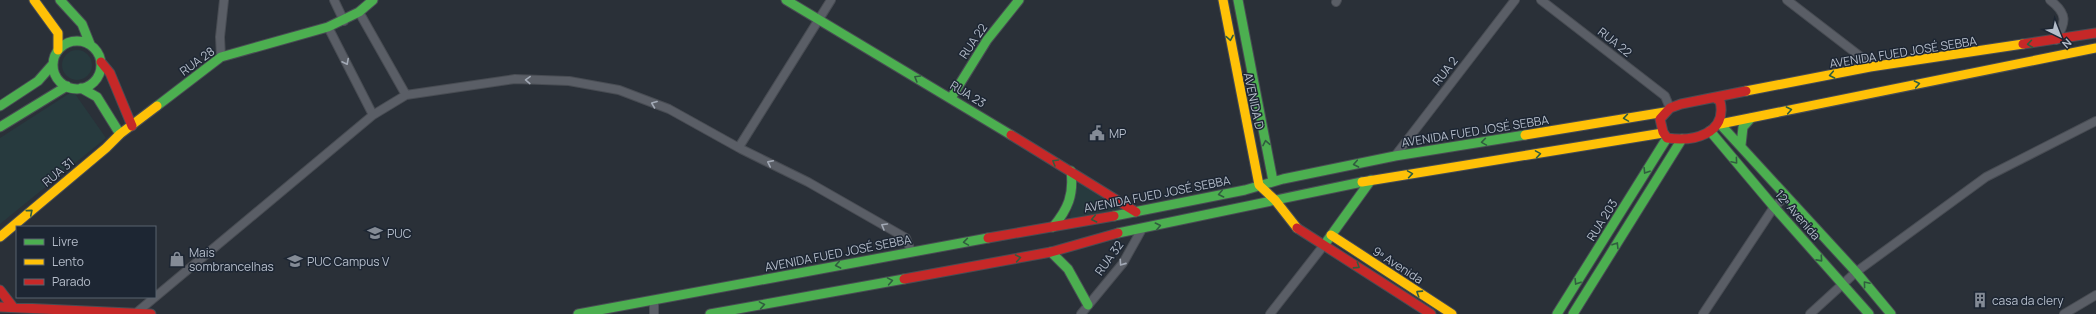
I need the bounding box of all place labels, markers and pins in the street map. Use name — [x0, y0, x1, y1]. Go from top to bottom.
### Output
public building icon: MP — [1088, 124, 1106, 142]
place label: MP — [1109, 125, 1126, 142]
school or university icon: PUC — [366, 224, 384, 242]
place label: PUC — [387, 225, 412, 242]
place label: Mais sombrancelhas — [189, 244, 274, 275]
shop icon: Mais sombrancelhas — [168, 250, 186, 268]
school or university icon: PUC Campus V — [286, 252, 304, 270]
place label: PUC Campus V — [307, 253, 390, 270]
building icon: casa da clery — [1971, 291, 1989, 309]
place label: casa da clery — [1992, 292, 2064, 309]

